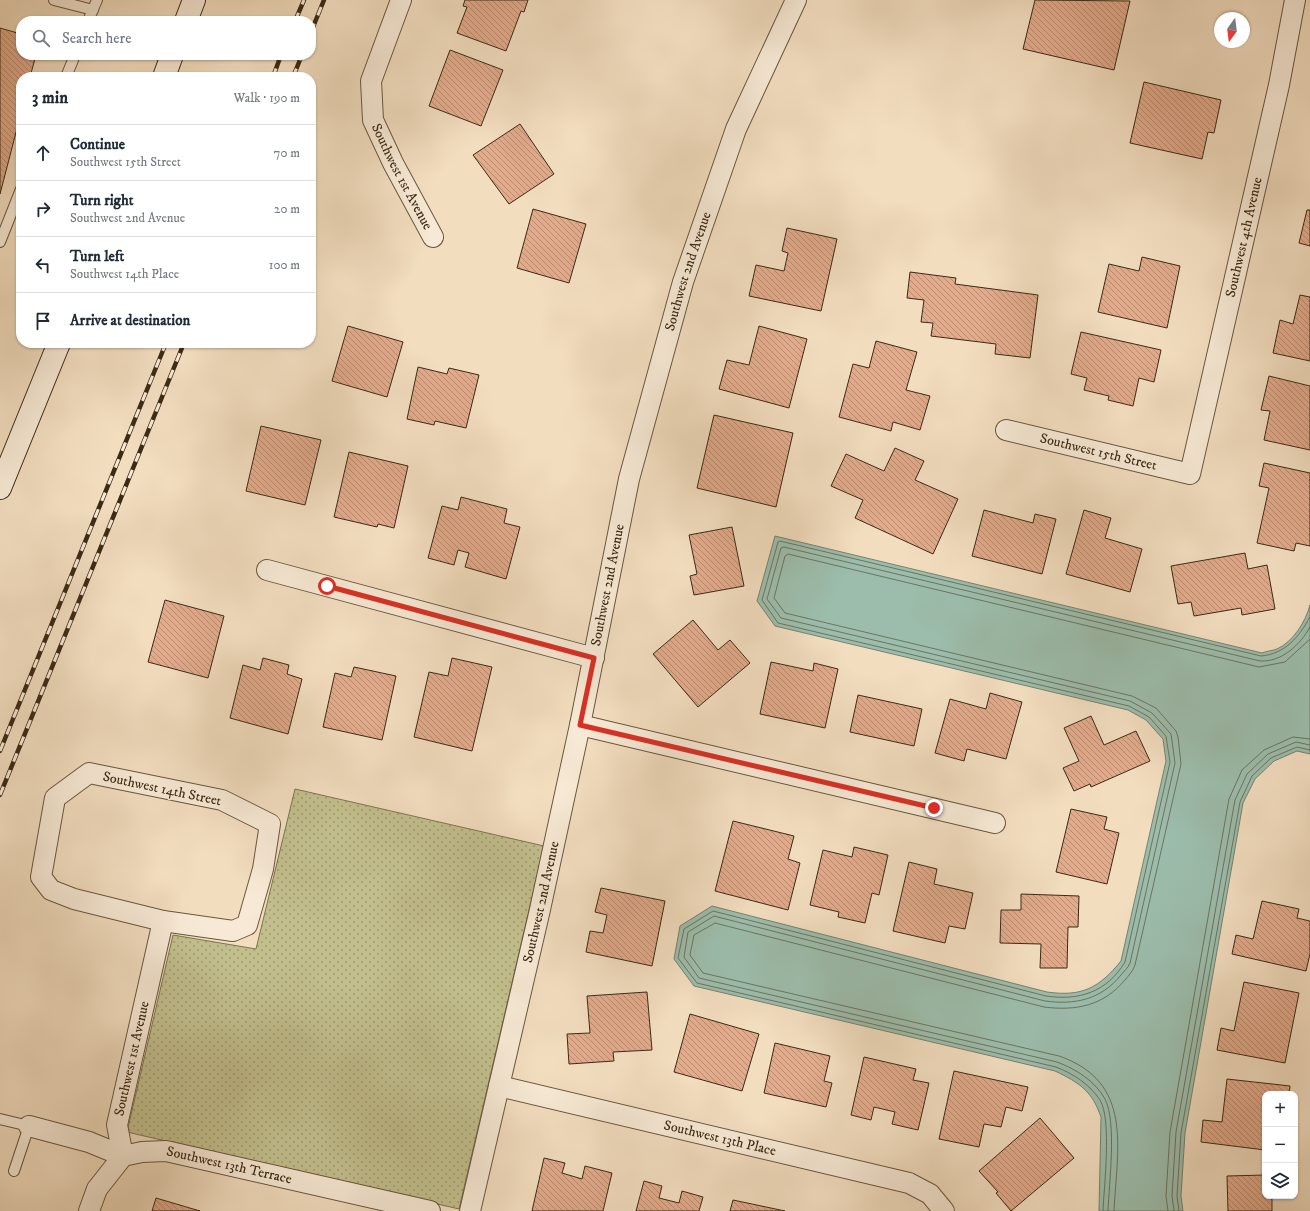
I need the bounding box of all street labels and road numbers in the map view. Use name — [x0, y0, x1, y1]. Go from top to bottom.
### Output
street label: Southwest 1st Avenue — [367, 121, 437, 233]
street label: Southwest 4th Avenue — [1222, 175, 1267, 299]
street label: Southwest 2nd Avenue — [661, 209, 716, 333]
street label: Southwest 15th Street — [1038, 429, 1159, 475]
street label: Southwest 2nd Avenue — [587, 522, 629, 648]
street label: Southwest 14th Street — [101, 768, 223, 810]
street label: Southwest 2nd Avenue — [519, 839, 564, 965]
street label: Southwest 1st Avenue — [110, 999, 154, 1118]
street label: Southwest 13th Place — [662, 1116, 778, 1160]
street label: Southwest 13th Terrace — [165, 1142, 294, 1188]

